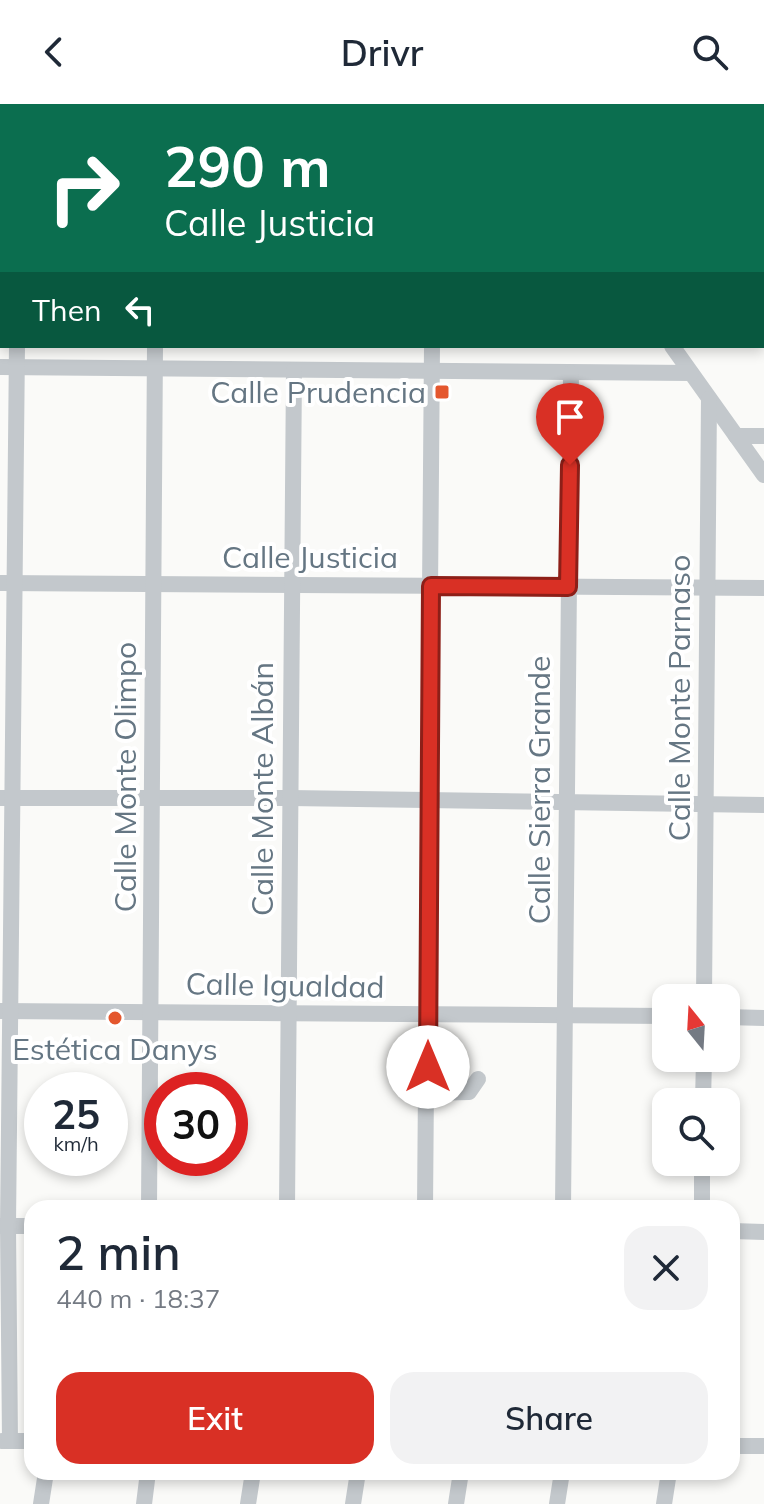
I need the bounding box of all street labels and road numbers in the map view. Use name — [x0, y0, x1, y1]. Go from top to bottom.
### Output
street label: Calle Justicia — [222, 538, 398, 576]
street label: Calle Monte Parnaso — [660, 555, 698, 841]
street label: Calle Monte Olimpo — [106, 642, 144, 912]
street label: Calle Sierra Grande — [520, 656, 558, 924]
street label: Calle Monte Albán — [243, 662, 281, 916]
street label: Calle Igualdad — [185, 964, 385, 1006]

